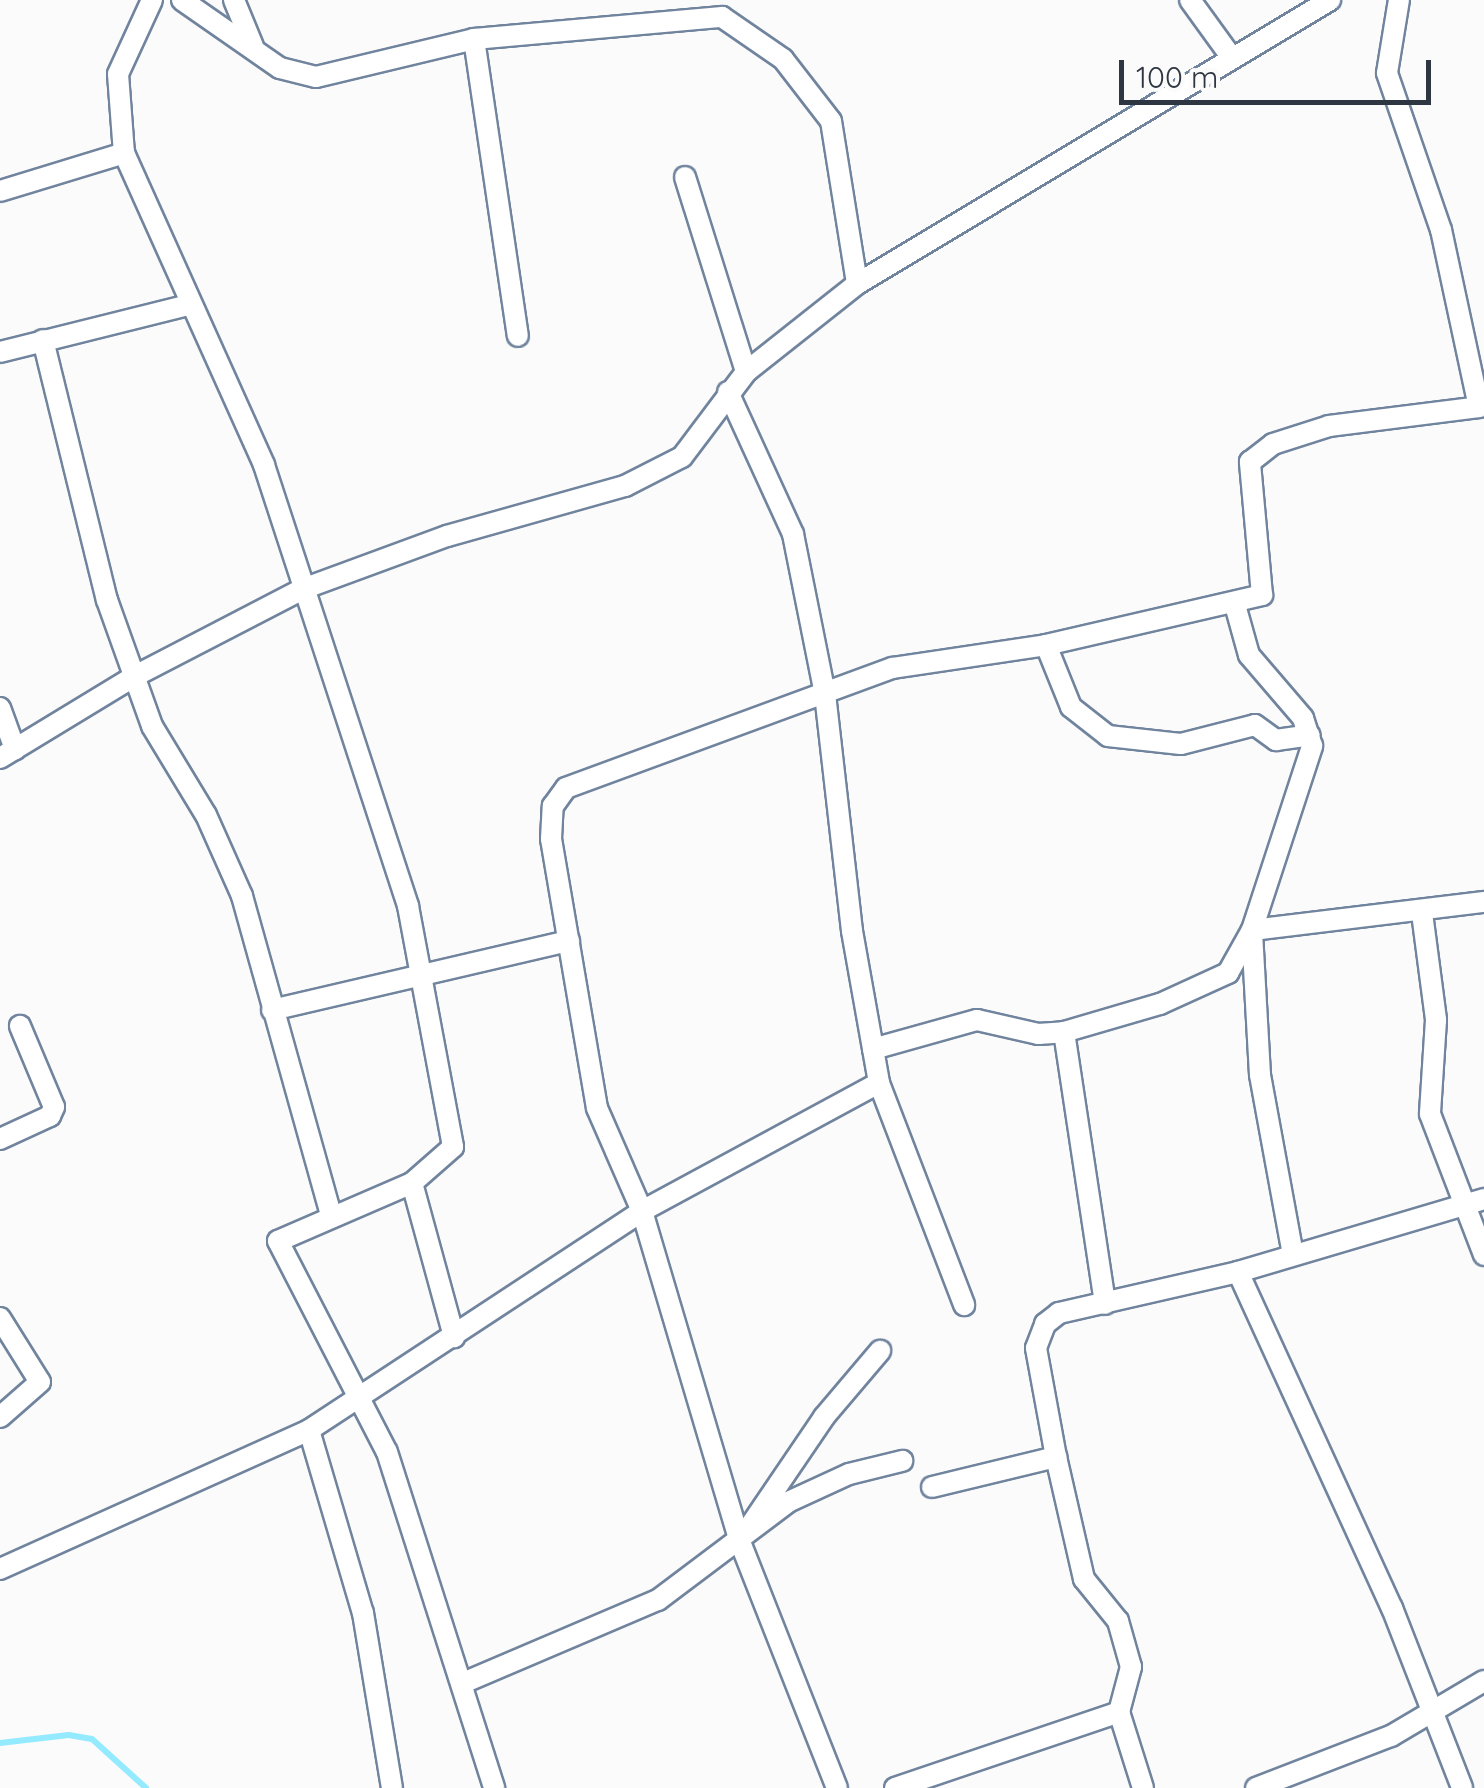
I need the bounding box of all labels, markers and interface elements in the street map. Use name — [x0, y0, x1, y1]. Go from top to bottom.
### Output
scale bar — [1124, 40, 1436, 102]
text: 100 m — [1136, 58, 1218, 96]

